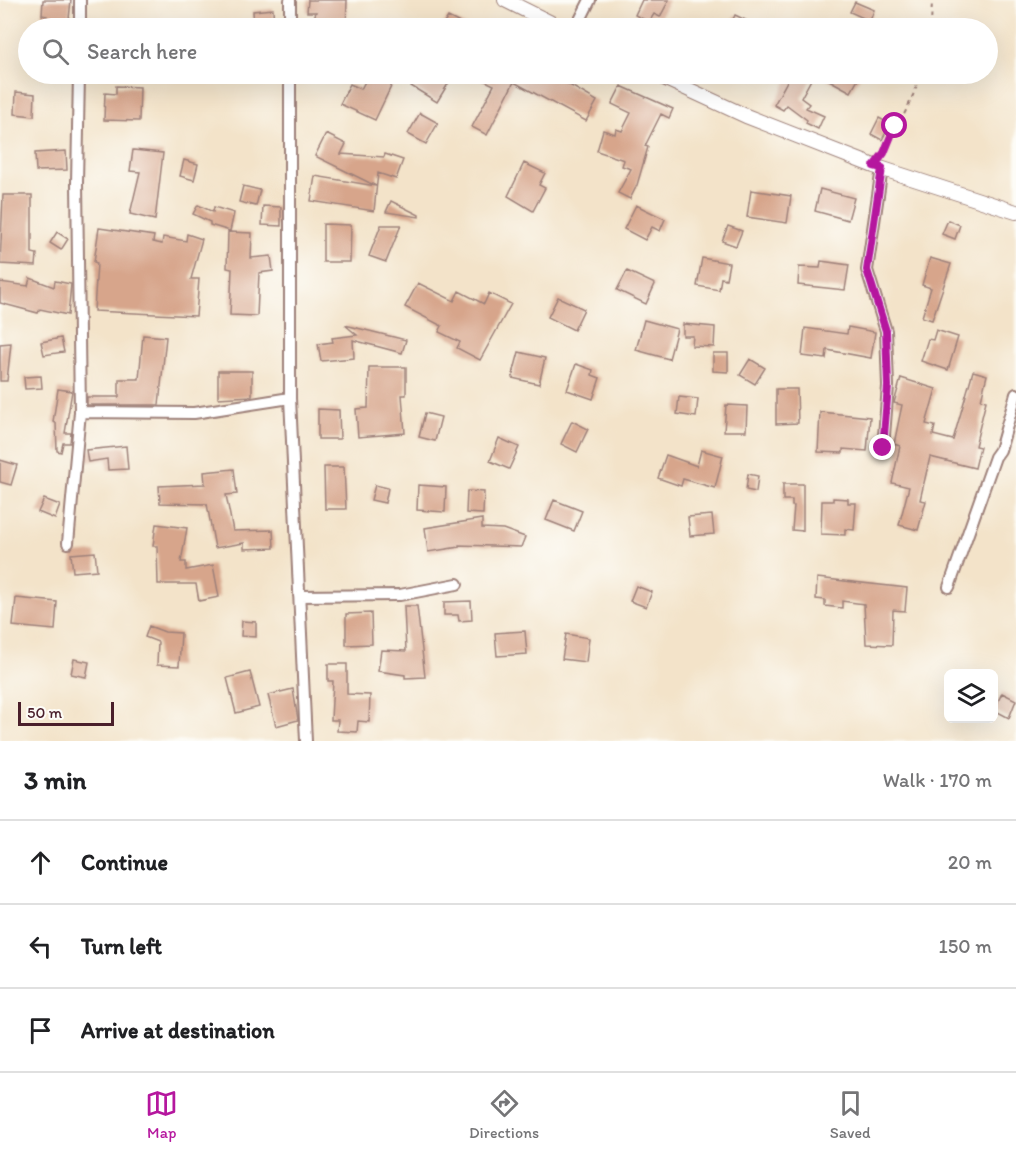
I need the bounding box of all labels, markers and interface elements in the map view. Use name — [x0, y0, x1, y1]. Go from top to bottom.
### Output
search box — [18, 18, 998, 84]
icon: search — [39, 35, 72, 68]
text: Search here — [87, 38, 197, 65]
route start — [881, 112, 907, 138]
route end — [869, 434, 895, 460]
map controls — [944, 669, 998, 723]
button: layers — [944, 669, 998, 723]
scale bar — [18, 699, 114, 726]
text: 50 m — [27, 703, 62, 722]
text: 3 min — [24, 764, 86, 796]
text: Walk · 170 m — [883, 768, 992, 792]
icon: ahead — [24, 846, 57, 879]
text: Continue — [81, 849, 168, 876]
text: 20 m — [948, 850, 992, 874]
icon: left — [24, 930, 57, 963]
text: Turn left — [81, 933, 162, 960]
text: 150 m — [939, 934, 992, 958]
icon: arrive — [24, 1014, 57, 1047]
text: Arrive at destination — [81, 1017, 275, 1044]
tab: Map — [145, 1087, 178, 1142]
tab: Directions — [469, 1087, 539, 1142]
tab: Saved — [830, 1087, 871, 1142]

